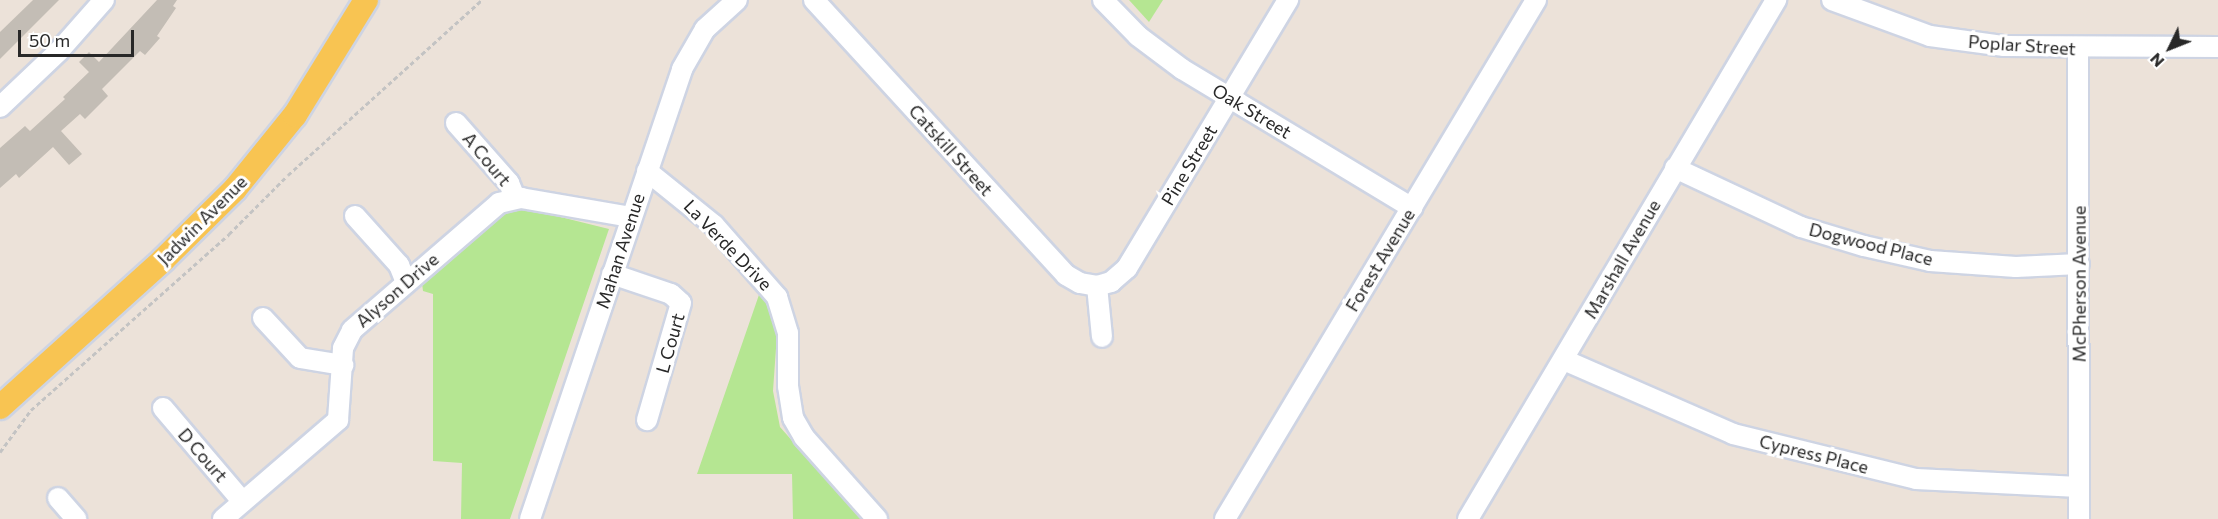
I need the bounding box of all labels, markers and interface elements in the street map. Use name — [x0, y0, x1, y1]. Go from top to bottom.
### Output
scale bar — [21, 18, 136, 56]
north arrow — [2140, 18, 2200, 78]
text: 50 m — [29, 29, 70, 51]
street label: Poplar Street — [1967, 30, 2077, 60]
text: N — [2145, 50, 2168, 71]
street label: Oak Street — [1209, 79, 1295, 143]
street label: Catskill Street — [904, 100, 998, 200]
street label: Pine Street — [1157, 121, 1221, 209]
street label: A Court — [458, 128, 516, 190]
street label: Jadwin Avenue — [153, 171, 251, 269]
street label: Mahan Avenue — [591, 191, 649, 311]
street label: La Verde Drive — [679, 195, 777, 295]
street label: Marshall Avenue — [1579, 196, 1665, 322]
street label: Forest Avenue — [1341, 205, 1419, 315]
street label: McPherson Avenue — [2068, 206, 2090, 362]
street label: Dogwood Place — [1807, 218, 1935, 270]
street label: Alyson Drive — [351, 248, 443, 332]
street label: L Court — [651, 310, 689, 376]
street label: D Court — [174, 424, 232, 486]
street label: Cypress Place — [1757, 430, 1871, 478]

